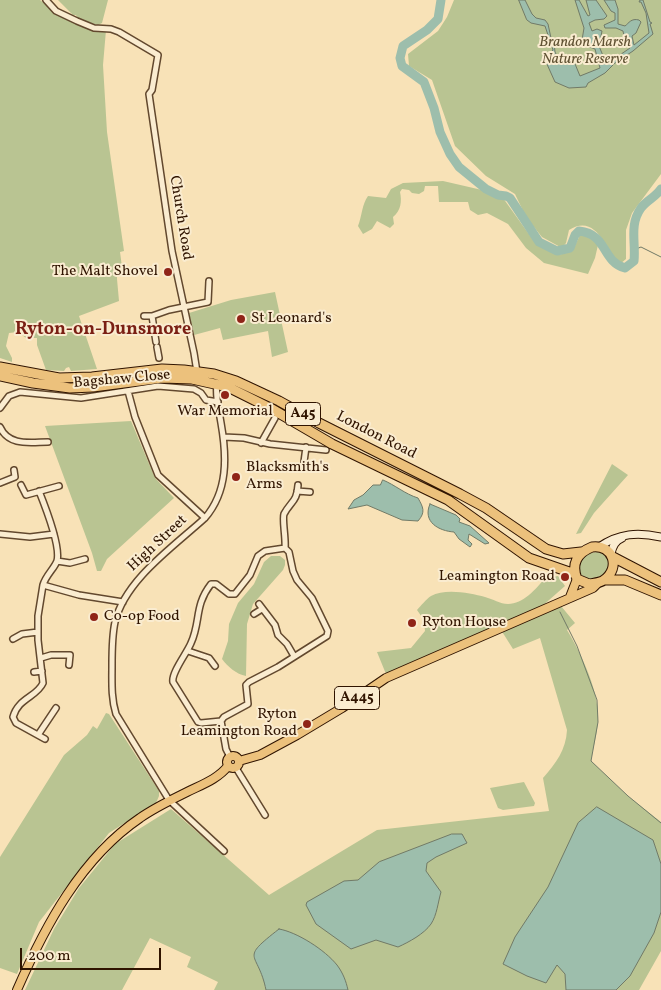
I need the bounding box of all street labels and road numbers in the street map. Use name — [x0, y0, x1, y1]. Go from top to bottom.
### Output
street label: Church Road — [164, 174, 196, 262]
street label: Bagshaw Close — [73, 367, 171, 393]
road number: A45 — [286, 402, 320, 426]
street label: London Road — [333, 408, 419, 464]
street label: High Street — [125, 512, 191, 576]
road number: A445 — [334, 686, 380, 710]

